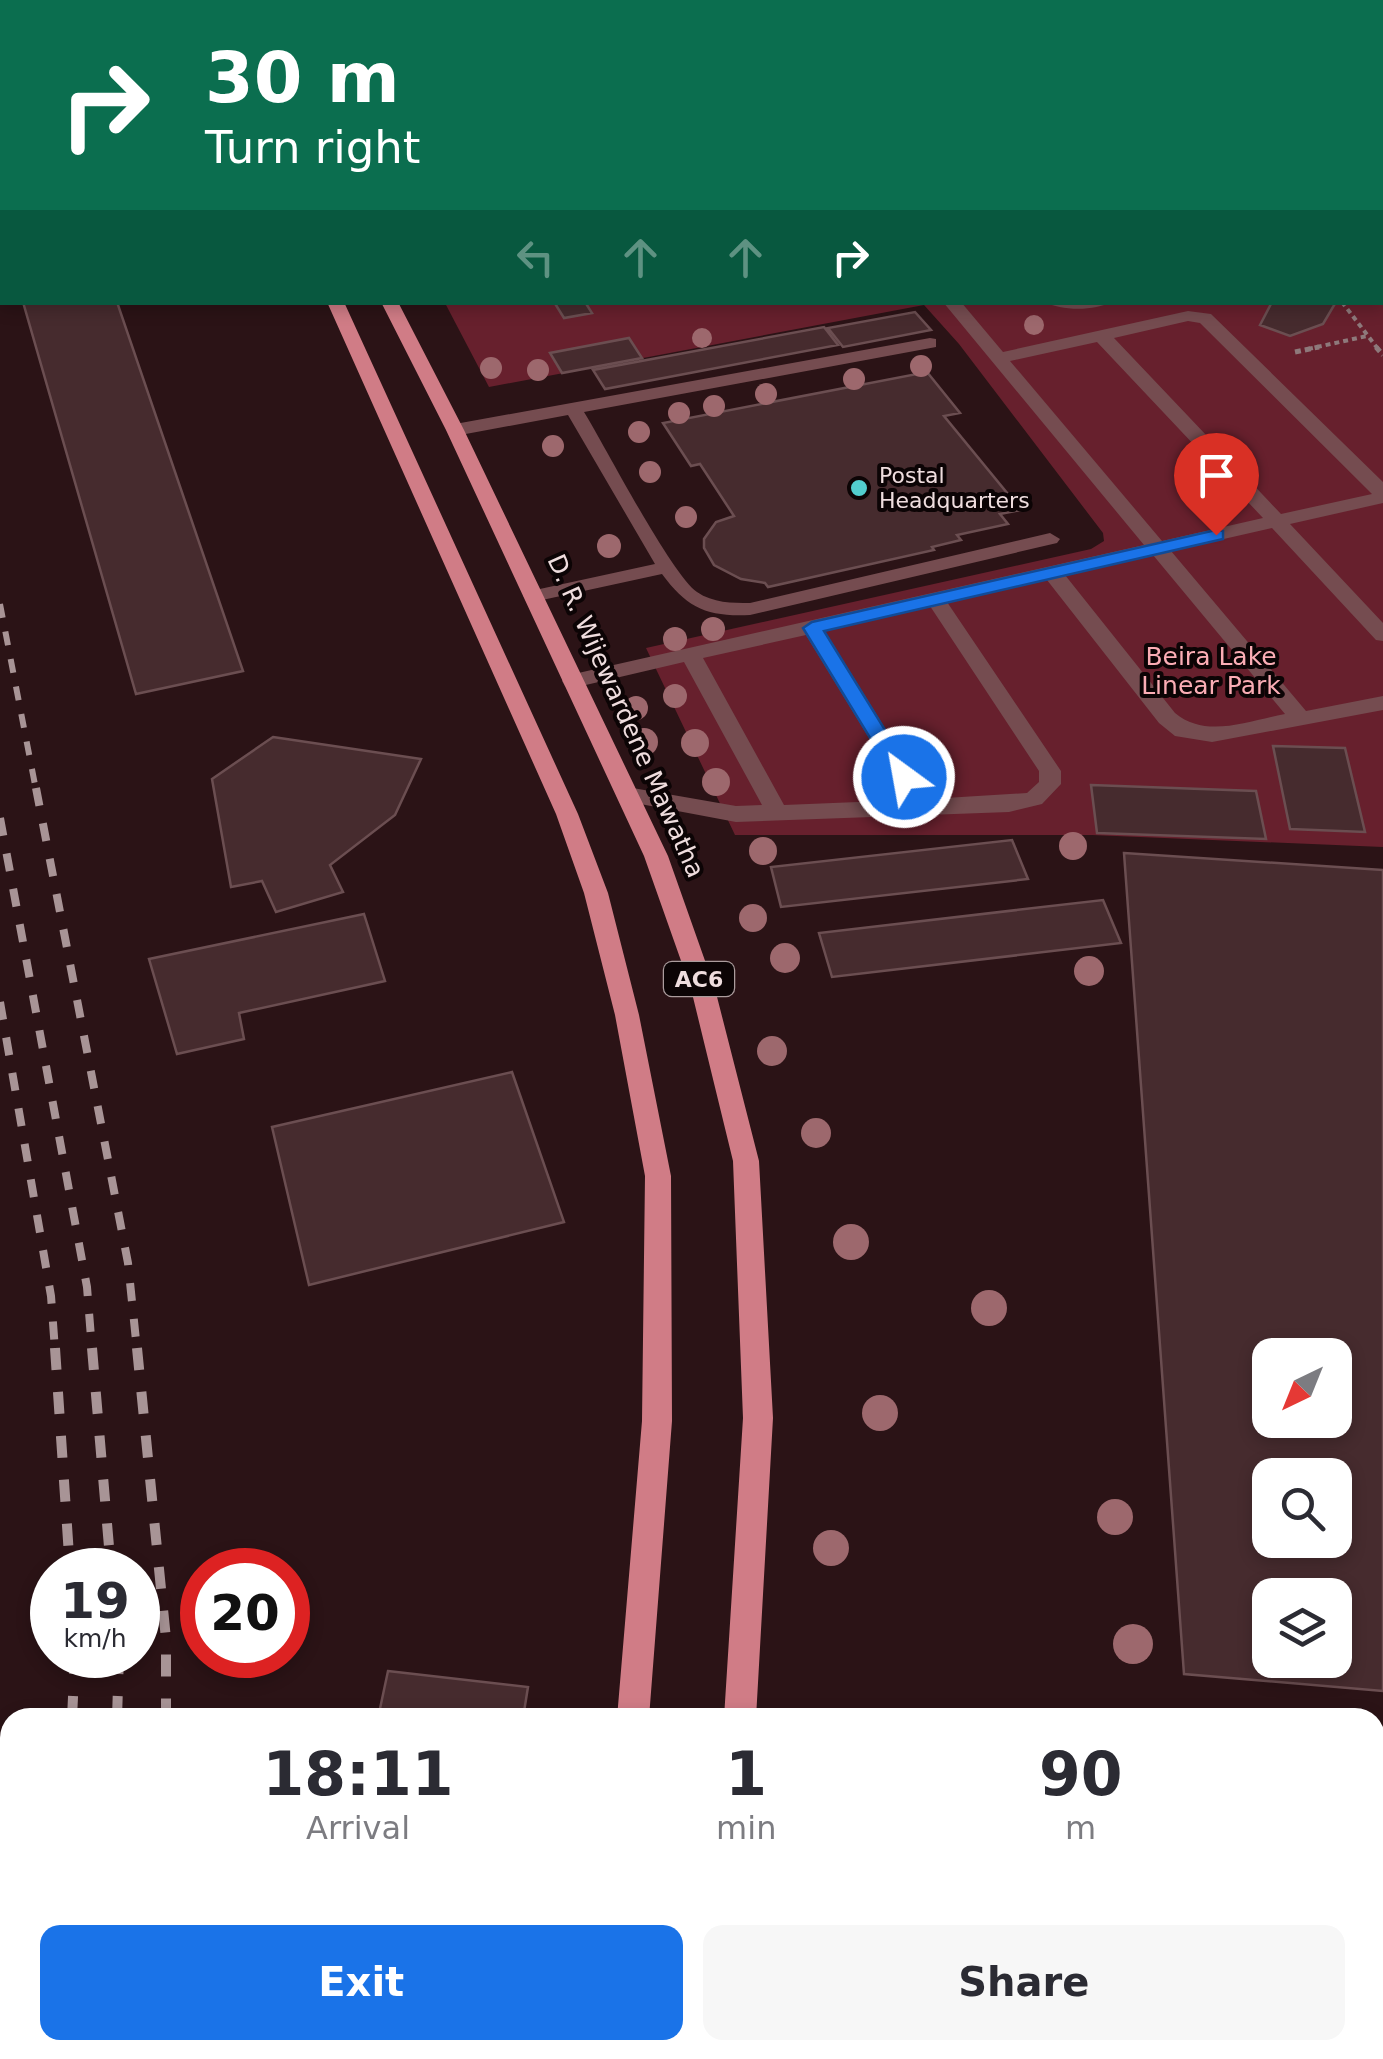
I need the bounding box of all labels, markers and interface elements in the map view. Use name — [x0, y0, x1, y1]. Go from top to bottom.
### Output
text: 30 m — [205, 37, 400, 119]
icon: right — [40, 40, 170, 170]
text: Turn right — [205, 121, 420, 174]
icon: left — [508, 230, 563, 285]
icon: ahead — [613, 230, 668, 285]
icon: ahead — [718, 230, 773, 285]
icon: right — [823, 230, 878, 285]
pin — [1174, 433, 1259, 536]
icon: arrive — [1189, 448, 1244, 503]
place label: Postal Headquarters — [879, 463, 1030, 513]
marker: Postal Headquarters — [848, 477, 870, 499]
street label: D. R. Wijewardene Mawatha — [541, 550, 711, 882]
park label: Beira Lake Linear Park — [1141, 642, 1281, 700]
position arrow — [852, 725, 956, 829]
road number: AC6 — [664, 962, 734, 996]
north arrow — [1252, 1338, 1352, 1438]
map controls — [1252, 1338, 1352, 1678]
button: search — [1252, 1458, 1352, 1558]
speed limit sign: 20 — [180, 1548, 310, 1678]
text: 19 — [60, 1572, 130, 1630]
button: layers — [1252, 1578, 1352, 1678]
text: km/h — [63, 1624, 127, 1653]
text: 18:11 — [263, 1739, 454, 1809]
text: 1 — [725, 1739, 767, 1809]
text: 90 — [1039, 1739, 1122, 1809]
text: Arrival — [306, 1809, 410, 1847]
text: min — [716, 1809, 776, 1847]
text: m — [1065, 1809, 1096, 1847]
button: Exit — [40, 1925, 683, 2040]
button: Share — [703, 1925, 1345, 2040]

